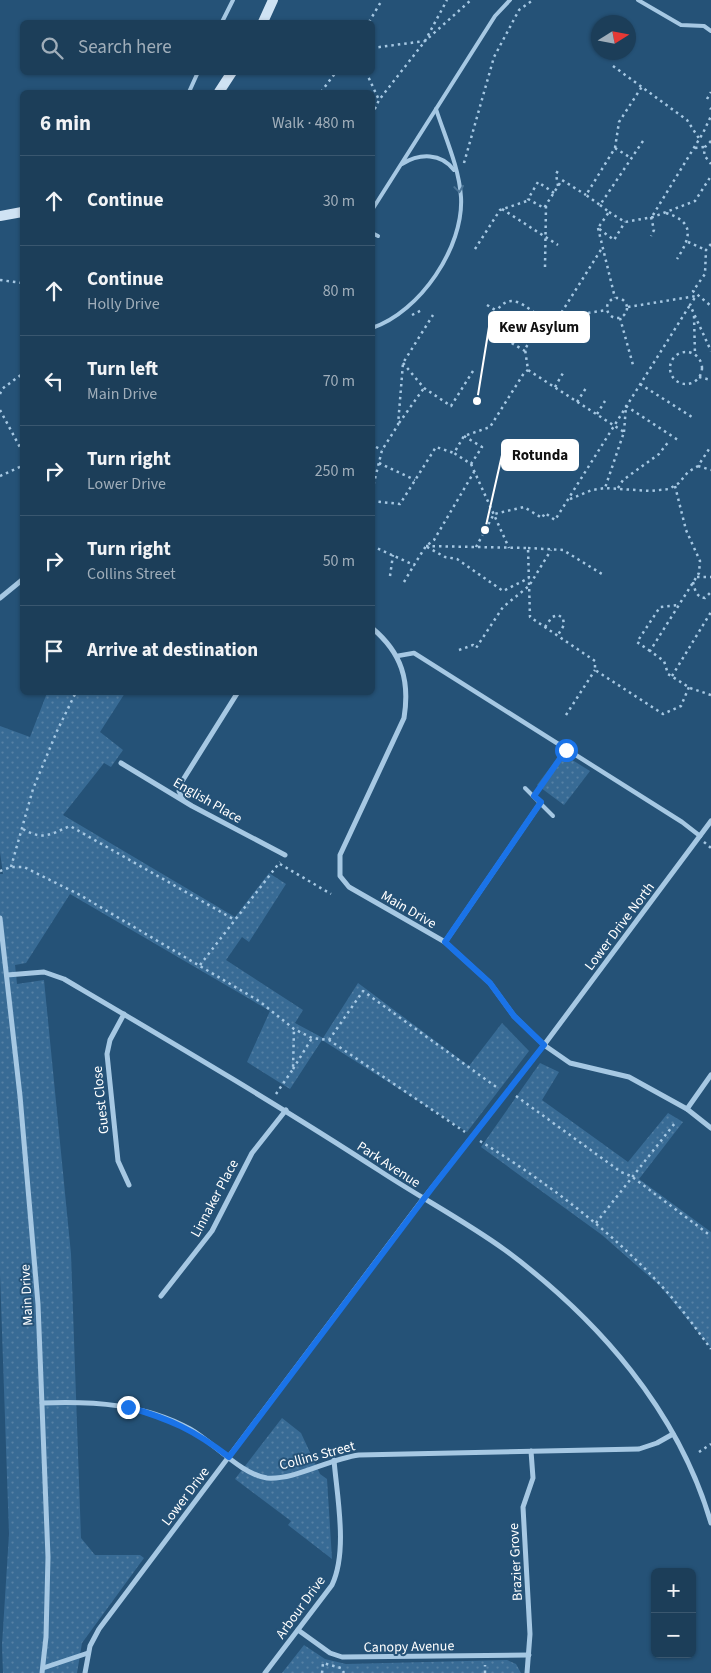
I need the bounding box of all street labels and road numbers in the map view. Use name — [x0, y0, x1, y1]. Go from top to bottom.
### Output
street label: English Place — [169, 773, 246, 829]
street label: Lower Drive North — [580, 878, 660, 975]
street label: Main Drive — [377, 886, 440, 934]
street label: Guest Close — [87, 1065, 115, 1135]
street label: Park Avenue — [353, 1137, 424, 1193]
street label: Linnaker Place — [186, 1156, 244, 1241]
street label: Main Drive — [15, 1264, 39, 1326]
street label: Collins Street — [277, 1436, 358, 1476]
street label: Lower Drive — [157, 1463, 215, 1530]
street label: Brazier Grove — [504, 1522, 528, 1601]
street label: Arbour Drive — [271, 1572, 331, 1643]
street label: Canopy Avenue — [364, 1636, 454, 1658]

